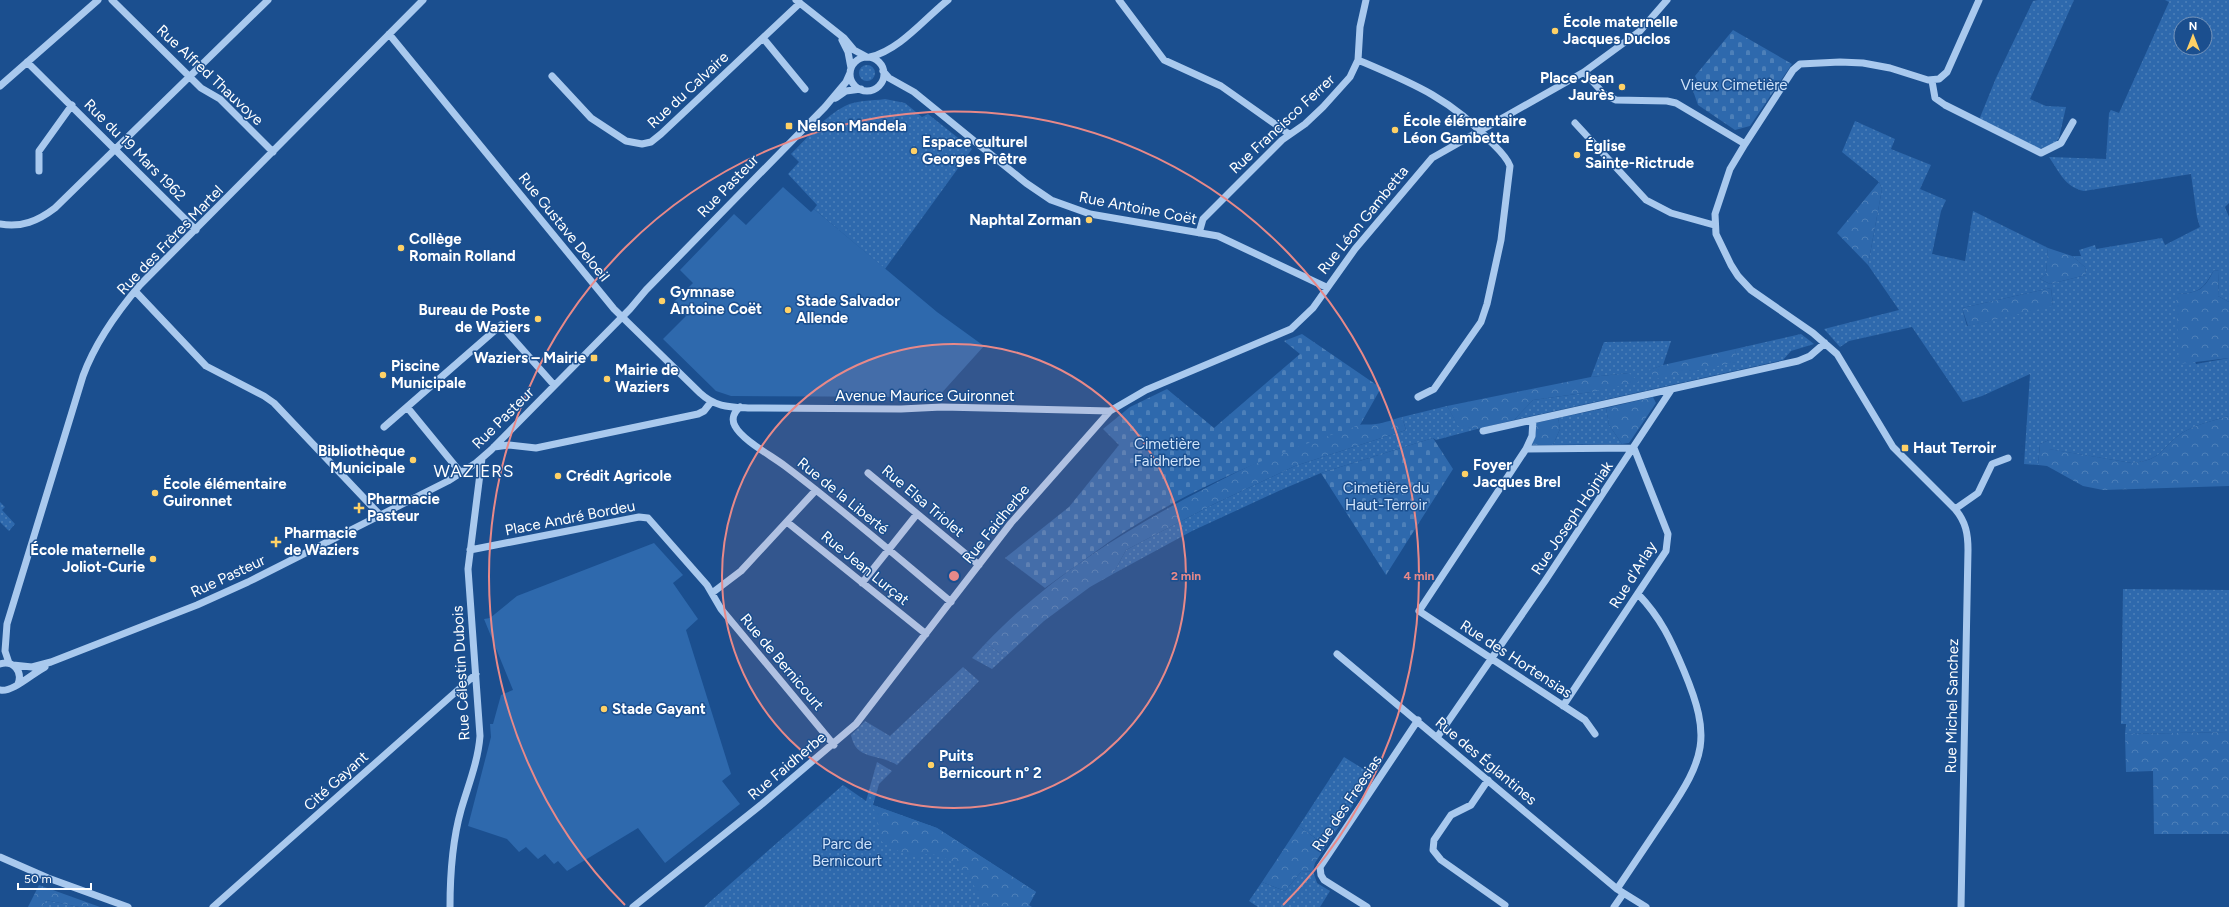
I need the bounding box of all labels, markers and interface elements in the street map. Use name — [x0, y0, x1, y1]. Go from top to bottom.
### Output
place label: École maternelle Jacques Duclos — [1563, 13, 1678, 48]
north arrow — [2173, 16, 2213, 56]
text: N — [2189, 20, 2197, 33]
street label: Rue Alfred Thauvoye — [153, 21, 267, 129]
marker: École maternelle Jacques Duclos — [1550, 26, 1560, 36]
street label: Rue du Calvaire — [644, 48, 732, 132]
place label: Place Jean Jaurès — [1540, 69, 1614, 104]
street label: Rue Francisco Ferrer — [1226, 71, 1338, 177]
park label: Vieux Cimetière — [1680, 76, 1788, 94]
marker: Place Jean Jaurès — [1617, 82, 1627, 92]
street label: Rue du 19 Mars 1962 — [80, 95, 190, 205]
place label: École élémentaire Léon Gambetta — [1403, 112, 1527, 147]
place label: Nelson Mandela — [797, 117, 907, 135]
marker: Nelson Mandela — [784, 121, 794, 131]
marker: École élémentaire Léon Gambetta — [1390, 125, 1400, 135]
place label: Espace culturel Georges Prêtre — [922, 133, 1028, 168]
place label: Église Sainte-Rictrude — [1585, 137, 1695, 172]
marker: Espace culturel Georges Prêtre — [909, 146, 919, 156]
marker: Église Sainte-Rictrude — [1572, 150, 1582, 160]
street label: Rue Pasteur — [694, 151, 762, 221]
street label: Rue Léon Gambetta — [1314, 162, 1412, 278]
street label: Rue Gustave Deloeil — [515, 169, 613, 285]
street label: Rue des Frères Martel — [113, 182, 227, 298]
street label: Rue Antoine Coët — [1078, 188, 1199, 228]
place label: Naphtal Zorman — [969, 211, 1081, 229]
marker: Naphtal Zorman — [1084, 215, 1094, 225]
place label: Collège Romain Rolland — [409, 230, 516, 265]
marker: Collège Romain Rolland — [396, 243, 406, 253]
place label: Gymnase Antoine Coët — [670, 283, 762, 318]
place label: Stade Salvador Allende — [796, 292, 900, 327]
marker: Gymnase Antoine Coët — [657, 296, 667, 306]
place label: Bureau de Poste de Waziers — [419, 301, 531, 336]
marker: Stade Salvador Allende — [783, 305, 793, 315]
marker: Bureau de Poste de Waziers — [533, 314, 543, 324]
place label: Waziers – Mairie — [474, 349, 587, 367]
marker: Waziers – Mairie — [589, 353, 599, 363]
place label: Piscine Municipale — [391, 357, 467, 392]
place label: Mairie de Waziers — [615, 361, 679, 396]
marker: Piscine Municipale — [378, 370, 388, 380]
marker: Mairie de Waziers — [602, 374, 612, 384]
street label: Rue Pasteur — [468, 383, 538, 453]
street label: Avenue Maurice Guironnet — [835, 387, 1015, 405]
park label: Cimetière Faidherbe — [1134, 435, 1200, 470]
place label: Haut Terroir — [1913, 439, 1996, 457]
place label: Bibliothèque Municipale — [318, 442, 406, 477]
marker: Haut Terroir — [1900, 443, 1910, 453]
street label: Rue de la Liberté — [794, 454, 892, 538]
marker: Bibliothèque Municipale — [408, 455, 418, 465]
place label: Foyer Jacques Brel — [1473, 456, 1561, 491]
street label: Rue Joseph Hojniak — [1527, 457, 1617, 578]
district label: WAZIERS — [434, 461, 514, 481]
street label: Rue Elsa Triolet — [878, 461, 968, 541]
place label: Crédit Agricole — [566, 467, 672, 485]
marker: Foyer Jacques Brel — [1460, 469, 1470, 479]
marker: Crédit Agricole — [553, 471, 563, 481]
place label: École élémentaire Guironnet — [163, 475, 287, 510]
park label: Cimetière du Haut-Terroir — [1343, 479, 1429, 514]
street label: Rue Faidherbe — [959, 481, 1033, 567]
marker: École élémentaire Guironnet — [150, 488, 160, 498]
place label: Pharmacie Pasteur — [367, 490, 440, 525]
street label: Place André Bordeu — [503, 497, 637, 539]
marker: Pharmacie Pasteur — [354, 503, 364, 513]
place label: Pharmacie de Waziers — [284, 524, 359, 559]
street label: Rue Jean Lurçat — [817, 527, 913, 609]
marker: Pharmacie de Waziers — [271, 537, 281, 547]
street label: Rue d'Arlay — [1605, 538, 1661, 612]
place label: École maternelle Joliot-Curie — [30, 541, 146, 576]
street label: Rue Pasteur — [188, 551, 268, 601]
marker: École maternelle Joliot-Curie — [148, 554, 158, 564]
centre of rings — [947, 569, 961, 583]
text: 2 min — [1171, 569, 1201, 583]
text: 4 min — [1404, 569, 1435, 583]
street label: Rue Célestin Dubois — [448, 605, 474, 741]
street label: Rue de Bernicourt — [736, 610, 828, 714]
street label: Rue des Hortensias — [1457, 616, 1575, 702]
street label: Rue Michel Sanchez — [1942, 638, 1962, 774]
place label: Stade Gayant — [612, 700, 706, 718]
marker: Stade Gayant — [599, 704, 609, 714]
street label: Rue des Églantines — [1432, 713, 1540, 809]
street label: Rue Faidherbe — [744, 728, 830, 804]
street label: Cité Gayant — [300, 747, 372, 815]
place label: Puits Bernicourt n° 2 — [939, 747, 1042, 782]
street label: Rue des Freesias — [1308, 752, 1386, 854]
marker: Puits Bernicourt n° 2 — [926, 760, 936, 770]
park label: Parc de Bernicourt — [812, 835, 882, 870]
scale bar — [18, 865, 91, 891]
text: 50 m — [24, 872, 52, 886]

